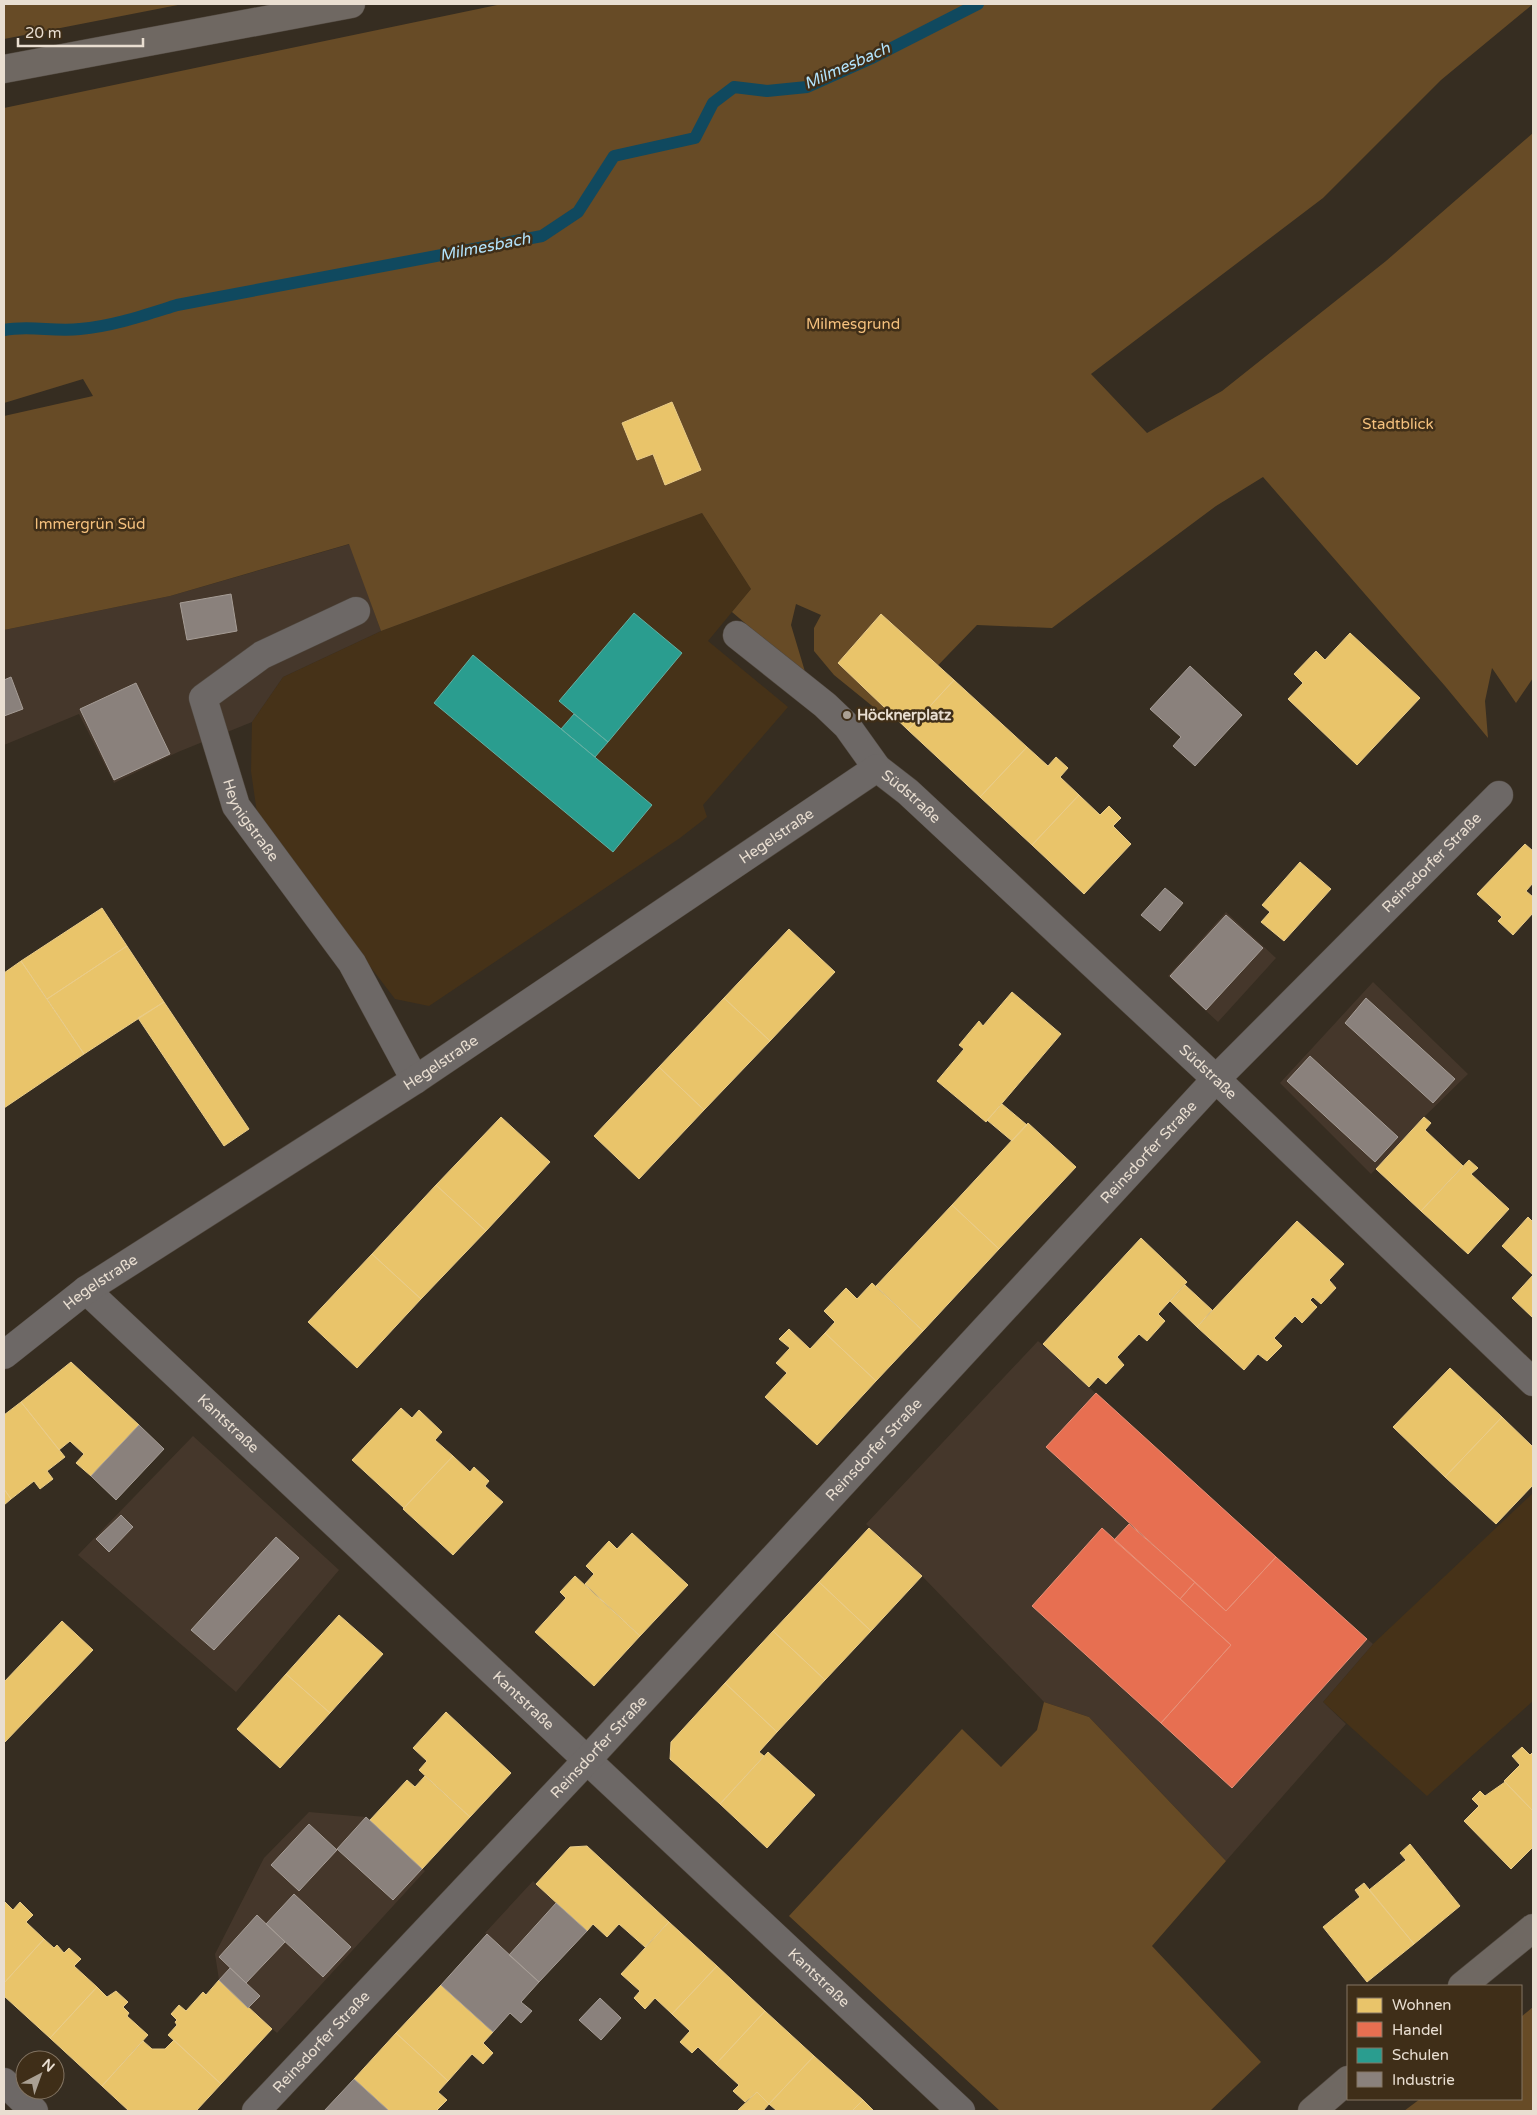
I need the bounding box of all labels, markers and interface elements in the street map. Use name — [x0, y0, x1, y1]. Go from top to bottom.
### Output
scale bar — [18, 15, 142, 47]
text: 20 m — [25, 24, 62, 42]
water label: Milmesbach — [801, 38, 894, 94]
water label: Milmesbach — [438, 228, 533, 266]
park label: Milmesgrund — [806, 315, 900, 333]
park label: Stadtblick — [1362, 415, 1434, 433]
park label: Immergrün Süd — [35, 515, 145, 533]
place label: Höcknerplatz — [857, 706, 952, 725]
marker: Höcknerplatz — [841, 709, 853, 721]
street label: Südstraße — [878, 766, 945, 827]
street label: Heynigstraße — [219, 777, 283, 865]
street label: Hegelstraße — [736, 804, 817, 867]
street label: Reinsdorfer Straße — [1378, 809, 1485, 916]
street label: Hegelstraße — [400, 1031, 481, 1094]
street label: Südstraße — [1176, 1040, 1241, 1103]
street label: Reinsdorfer Straße — [1097, 1097, 1200, 1207]
street label: Hegelstraße — [60, 1250, 141, 1314]
street label: Kantstraße — [194, 1390, 263, 1457]
street label: Reinsdorfer Straße — [822, 1394, 926, 1505]
street label: Kantstraße — [489, 1667, 558, 1734]
street label: Reinsdorfer Straße — [547, 1692, 651, 1802]
street label: Kantstraße — [784, 1944, 853, 2011]
legend — [1347, 1985, 1522, 2100]
street label: Reinsdorfer Straße — [269, 1987, 374, 2097]
text: Wohnen — [1392, 1996, 1452, 2014]
text: Handel — [1392, 2021, 1443, 2039]
text: Schulen — [1392, 2046, 1449, 2064]
north arrow — [15, 2050, 65, 2100]
text: N — [38, 2055, 58, 2076]
text: Industrie — [1392, 2071, 1455, 2089]

